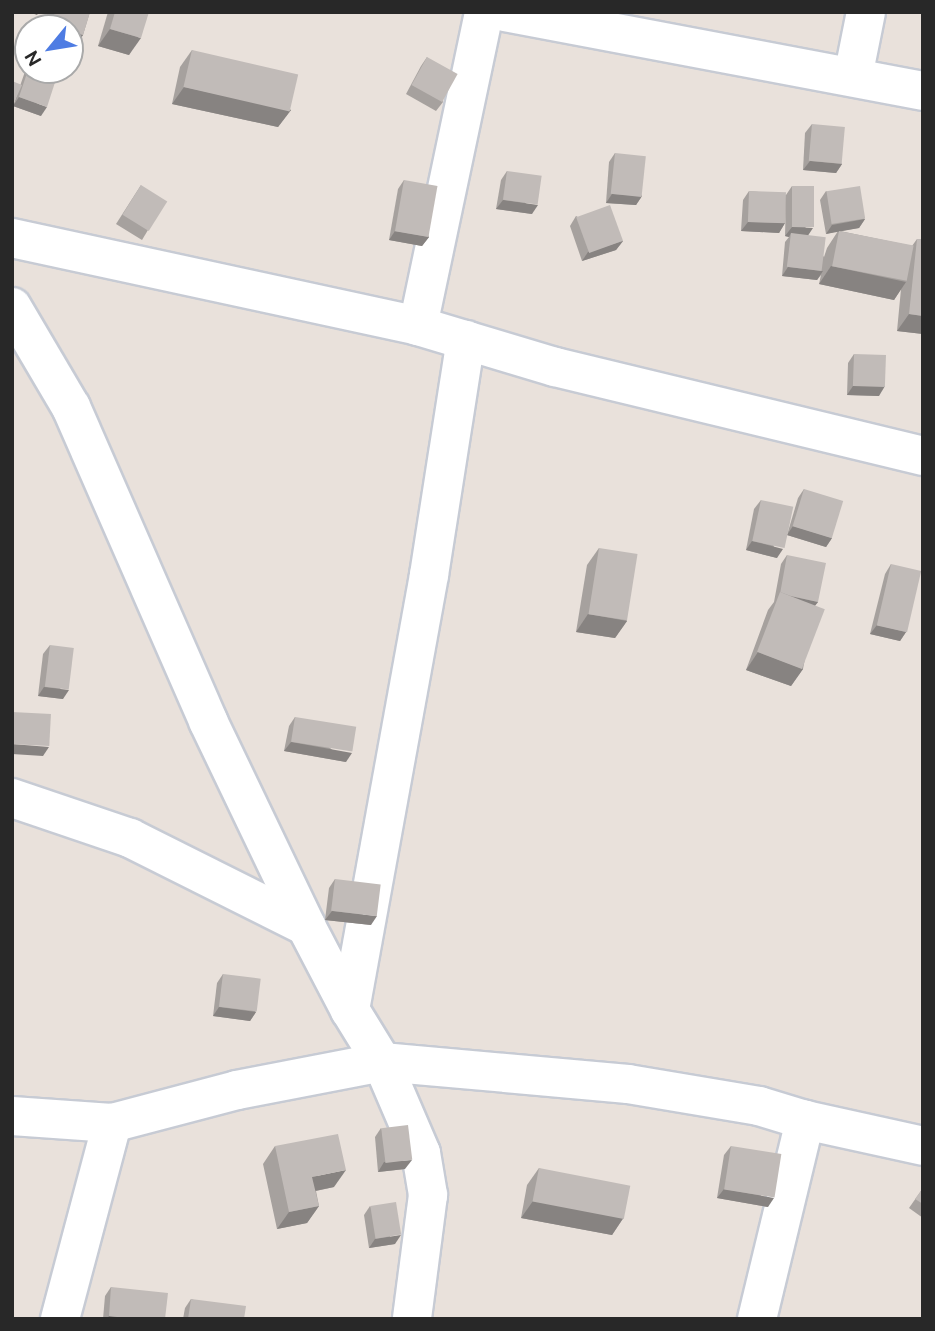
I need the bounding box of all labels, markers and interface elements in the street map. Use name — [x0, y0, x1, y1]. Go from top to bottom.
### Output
north arrow — [14, 14, 84, 84]
text: N — [19, 47, 46, 70]

